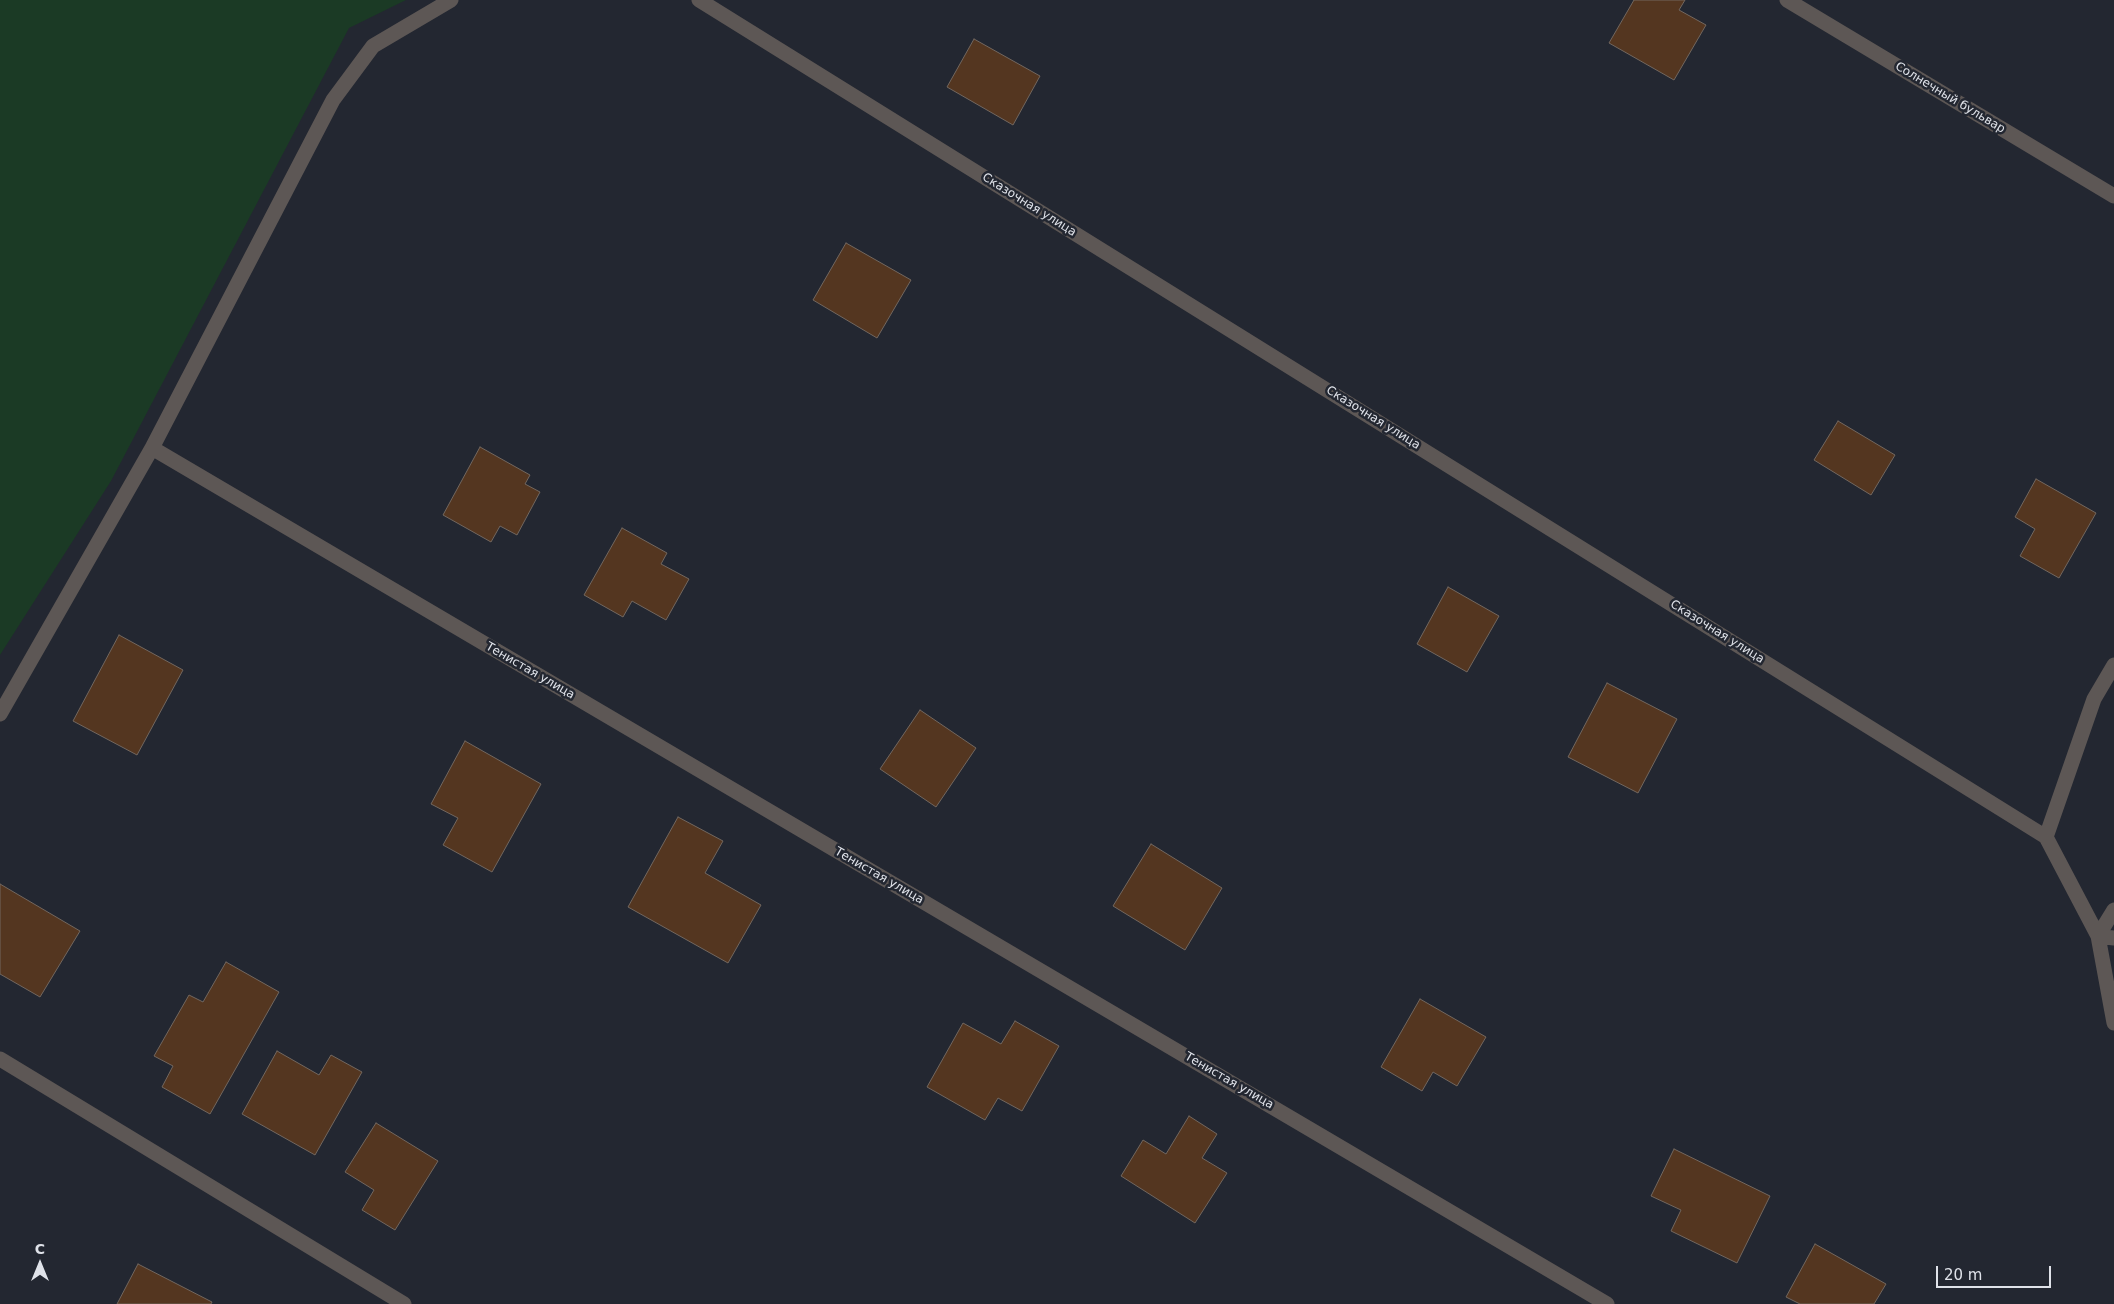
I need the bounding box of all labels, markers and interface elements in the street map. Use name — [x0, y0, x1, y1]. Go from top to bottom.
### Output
street label: Солнечный бульвар — [1892, 59, 2008, 137]
street label: Сказочная улица — [979, 170, 1079, 240]
street label: Сказочная улица — [1323, 383, 1423, 453]
street label: Сказочная улица — [1667, 597, 1767, 667]
street label: Тенистая улица — [483, 640, 577, 702]
street label: Тенистая улица — [832, 845, 926, 907]
street label: Тенистая улица — [1182, 1050, 1276, 1112]
north arrow — [15, 1239, 65, 1289]
text: С — [35, 1241, 45, 1257]
scale bar — [1939, 1256, 2054, 1288]
text: 20 m — [1944, 1266, 1982, 1284]

